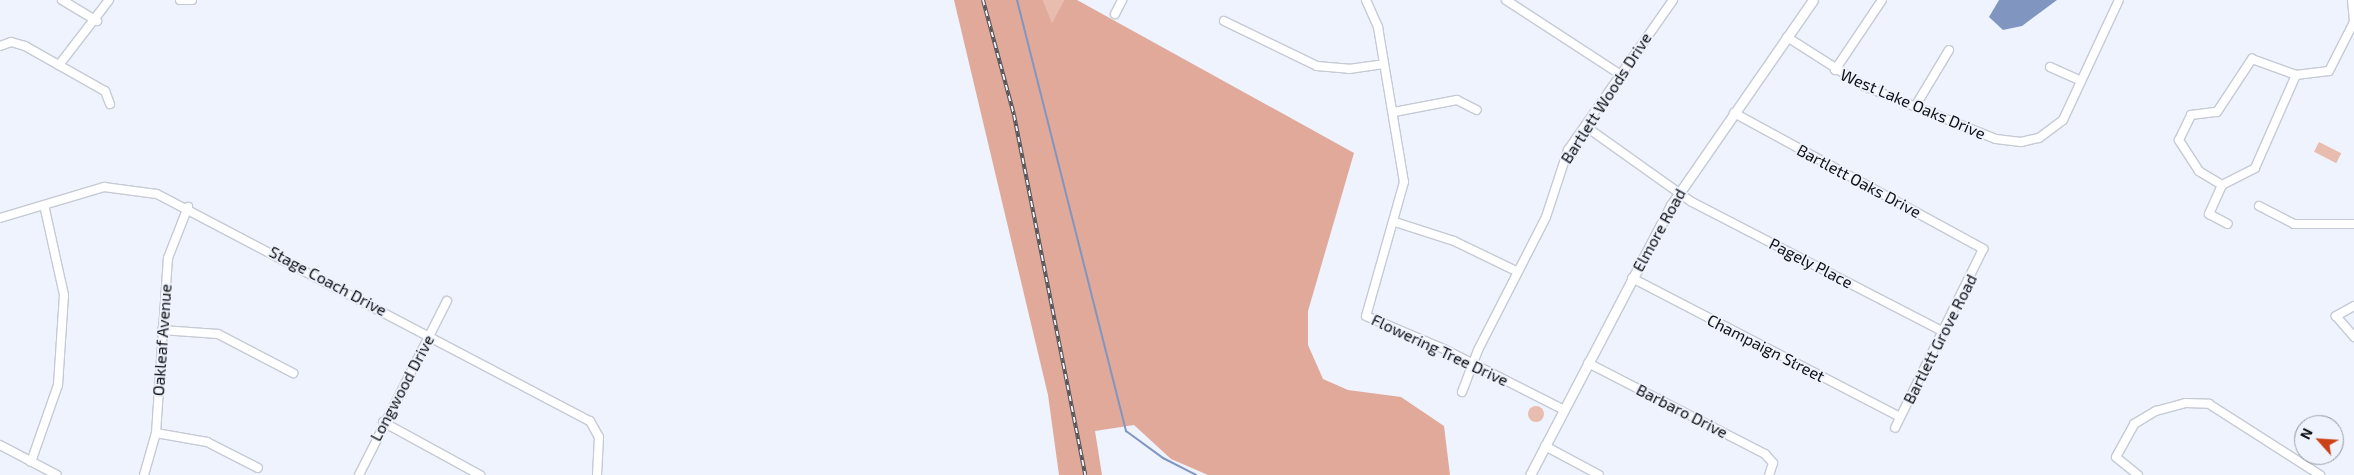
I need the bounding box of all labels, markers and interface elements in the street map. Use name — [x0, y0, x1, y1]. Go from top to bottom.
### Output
street label: Bartlett Woods Drive — [1556, 29, 1656, 167]
street label: West Lake Oaks Drive — [1838, 65, 1988, 143]
street label: Bartlett Oaks Drive — [1794, 140, 1924, 222]
street label: Elmore Road — [1628, 185, 1690, 275]
street label: Pagely Place — [1766, 234, 1856, 292]
street label: Stage Coach Drive — [266, 242, 390, 320]
street label: Bartlett Grove Road — [1899, 271, 1981, 407]
street label: Oakleaf Avenue — [148, 283, 176, 397]
street label: Flowering Tree Drive — [1368, 310, 1512, 390]
street label: Champaign Street — [1704, 310, 1828, 386]
street label: Longwood Drive — [366, 332, 438, 444]
street label: Barbaro Drive — [1633, 380, 1731, 442]
north arrow — [2294, 415, 2344, 465]
text: N — [2296, 425, 2316, 442]

